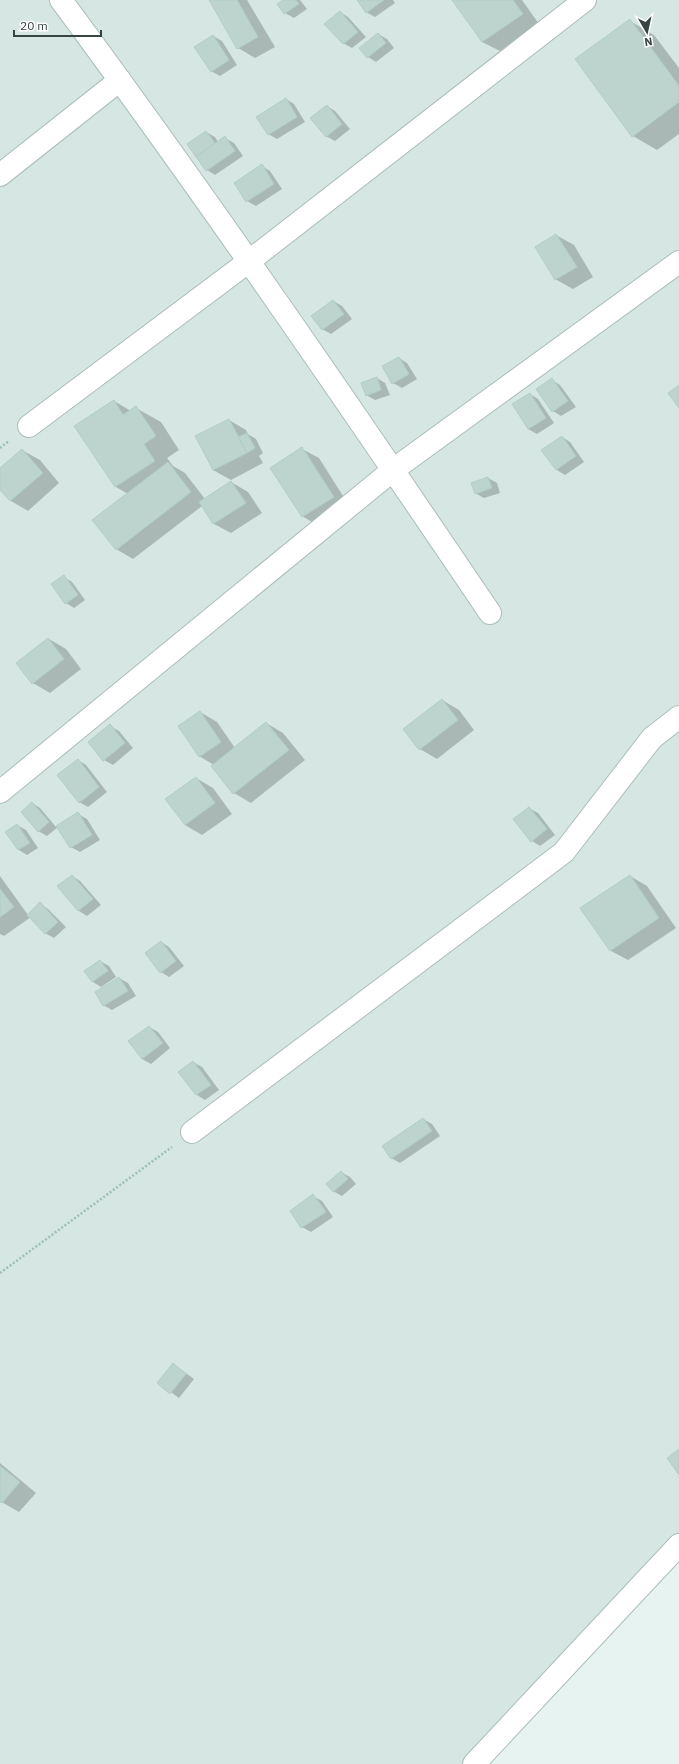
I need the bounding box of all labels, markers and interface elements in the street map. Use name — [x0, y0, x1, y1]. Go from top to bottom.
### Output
scale bar — [14, 12, 101, 38]
north arrow — [627, 12, 667, 52]
text: 20 m — [20, 18, 48, 33]
text: N — [644, 34, 654, 49]

